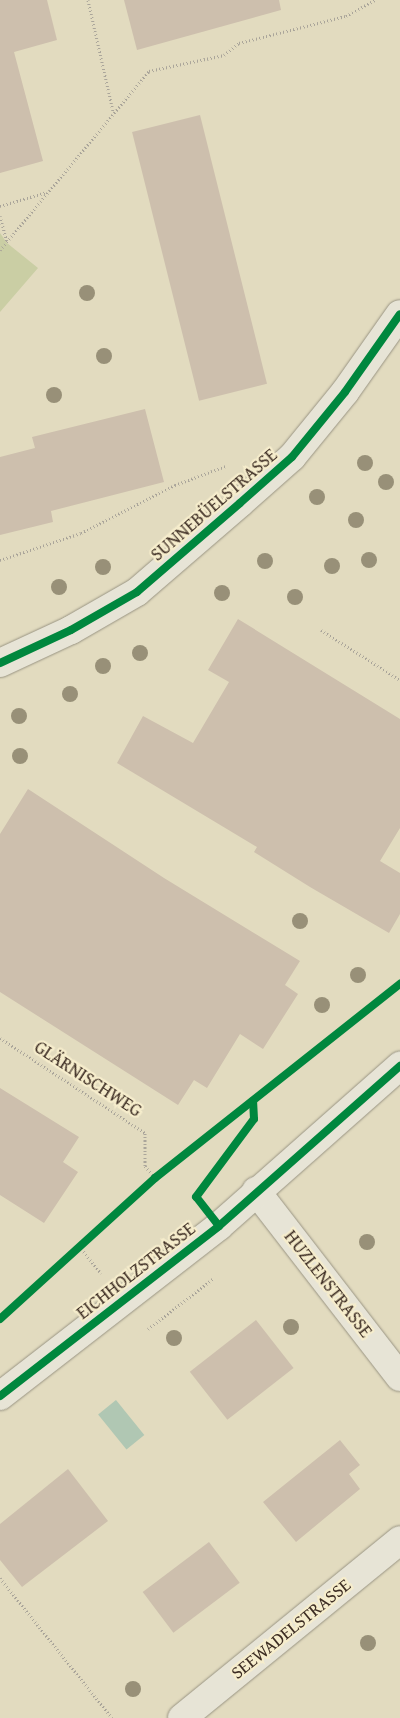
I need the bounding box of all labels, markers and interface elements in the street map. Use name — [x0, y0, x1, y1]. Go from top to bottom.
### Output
street label: SUNNEBÜELSTRASSE — [147, 444, 281, 566]
street label: GLÄRNISCHWEG — [30, 1036, 146, 1122]
street label: EICHHOLZSTRASSE — [72, 1218, 200, 1324]
street label: HUZLENSTRASSE — [280, 1226, 376, 1342]
street label: SEEWADELSTRASSE — [227, 1574, 355, 1684]

